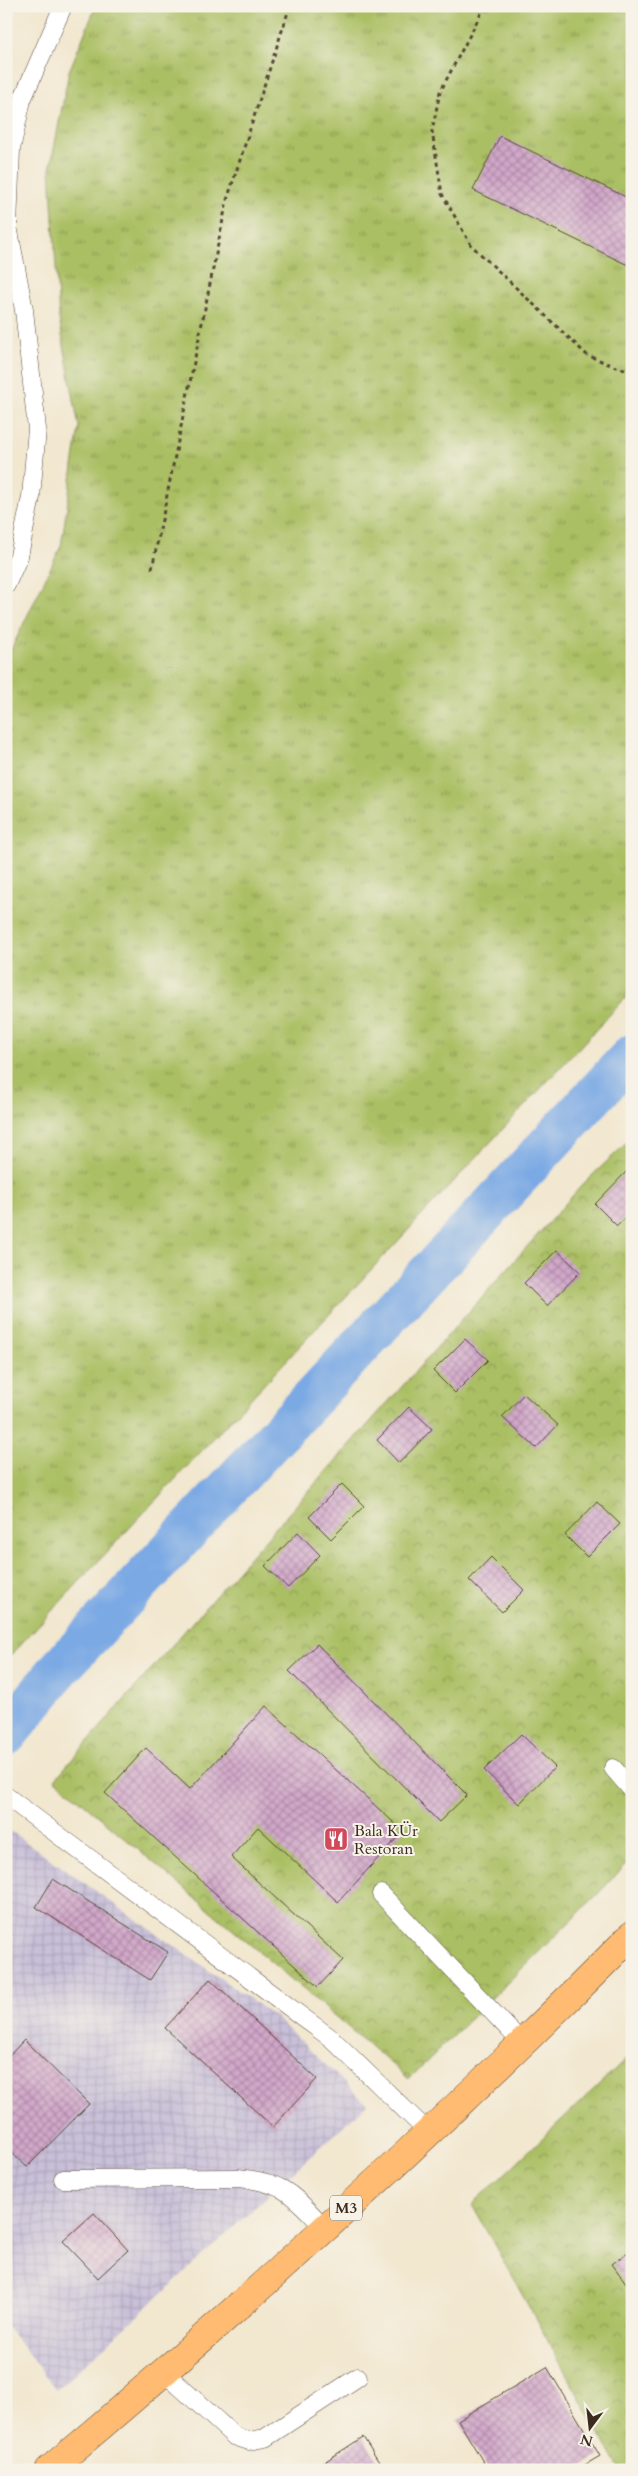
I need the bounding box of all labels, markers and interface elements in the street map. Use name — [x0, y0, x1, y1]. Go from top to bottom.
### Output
place label: Bala KÜr Restoran — [354, 1820, 418, 1860]
restaurant icon: Bala KÜr Restoran — [323, 1826, 349, 1852]
road number: M3 — [330, 2196, 362, 2220]
north arrow — [566, 2404, 616, 2454]
text: N — [578, 2429, 595, 2451]

